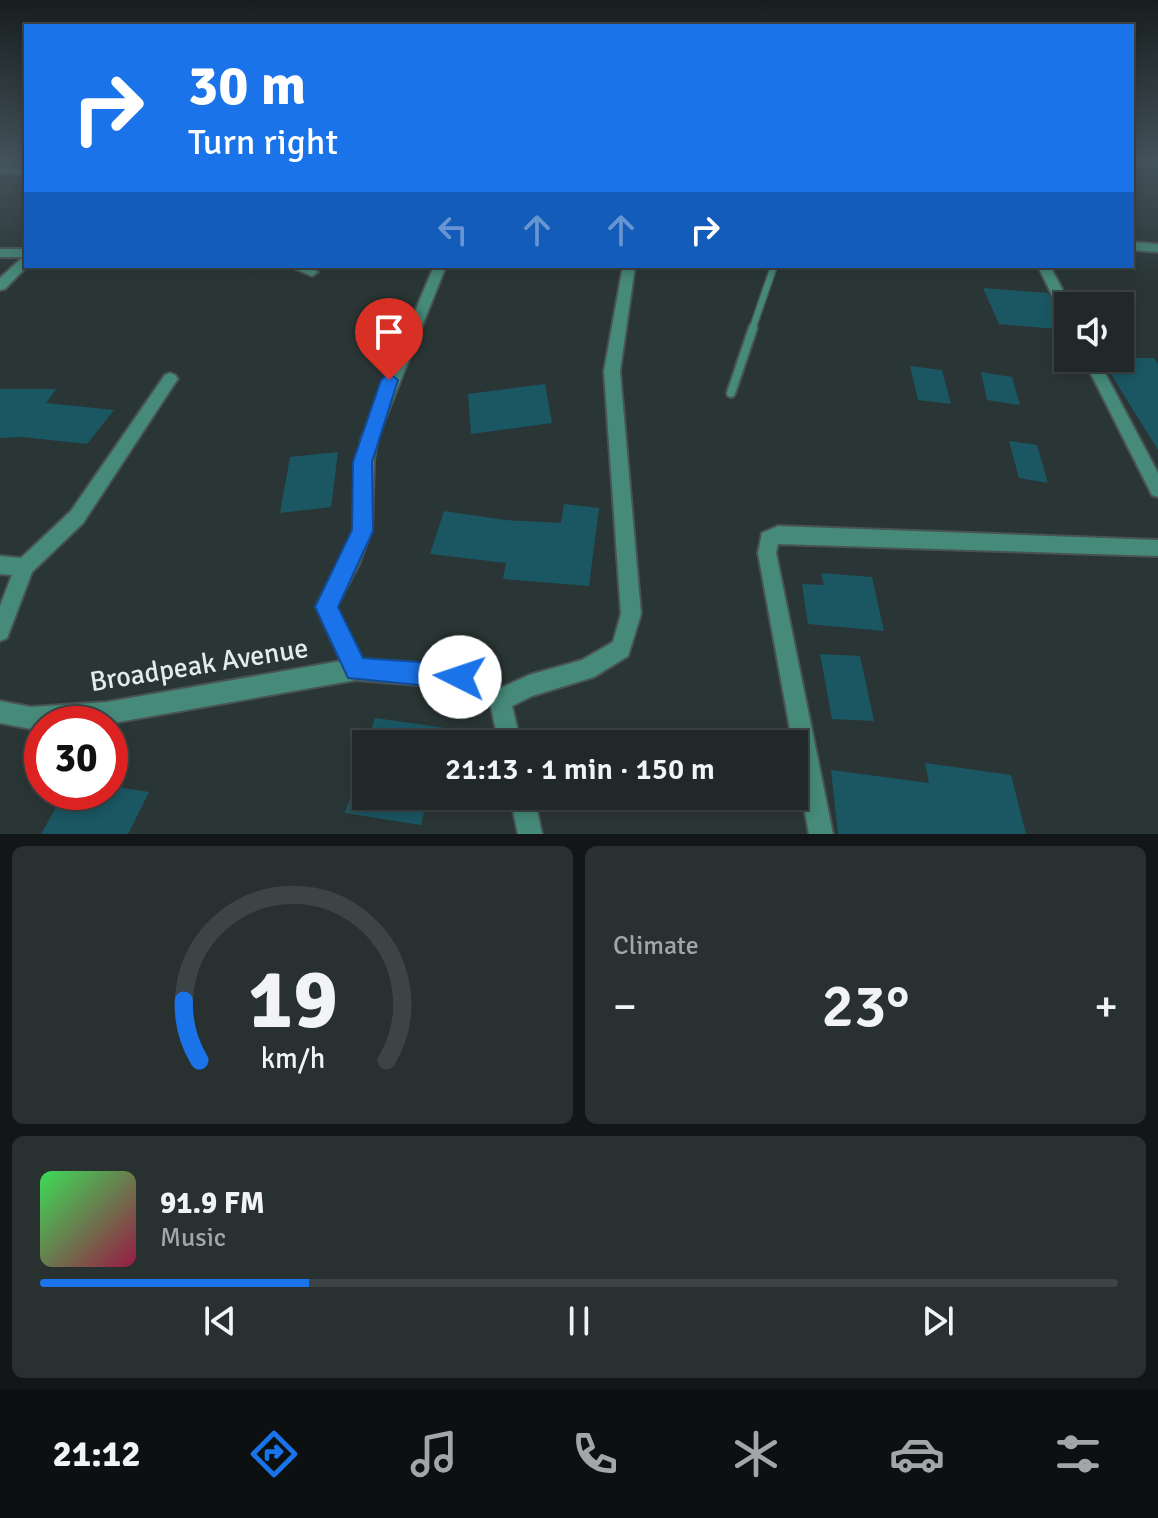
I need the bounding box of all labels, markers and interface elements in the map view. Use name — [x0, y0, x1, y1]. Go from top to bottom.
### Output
text: 30 m — [188, 51, 306, 120]
icon: right — [56, 56, 160, 160]
text: Turn right — [188, 120, 338, 165]
icon: left — [431, 208, 475, 252]
icon: ahead — [515, 208, 559, 252]
icon: ahead — [599, 208, 643, 252]
icon: right — [683, 208, 727, 252]
map controls — [1054, 292, 1134, 372]
button: sound — [1054, 292, 1134, 372]
pin — [355, 298, 423, 380]
icon: arrive — [367, 310, 411, 354]
street label: Broadpeak Avenue — [87, 631, 311, 699]
position arrow — [418, 635, 502, 719]
speed limit sign: 30 — [24, 706, 128, 810]
text: 21:13 · 1 min · 150 m — [445, 751, 715, 788]
text: Climate — [613, 930, 699, 962]
text: 19 — [248, 949, 337, 1051]
text: 23° — [822, 970, 909, 1044]
text: − — [613, 980, 637, 1034]
text: + — [1094, 980, 1118, 1034]
text: km/h — [260, 1041, 325, 1076]
text: 91.9 FM — [160, 1185, 265, 1222]
text: Music — [160, 1222, 226, 1254]
icon: previous — [198, 1299, 242, 1343]
icon: pause — [557, 1299, 601, 1343]
icon: next — [916, 1299, 960, 1343]
icon: directions — [246, 1426, 302, 1482]
icon: music — [406, 1426, 462, 1482]
icon: phone — [567, 1426, 623, 1482]
icon: climate — [728, 1426, 784, 1482]
icon: car — [889, 1426, 945, 1482]
icon: filters — [1050, 1426, 1106, 1482]
text: 21:12 — [52, 1432, 141, 1477]

